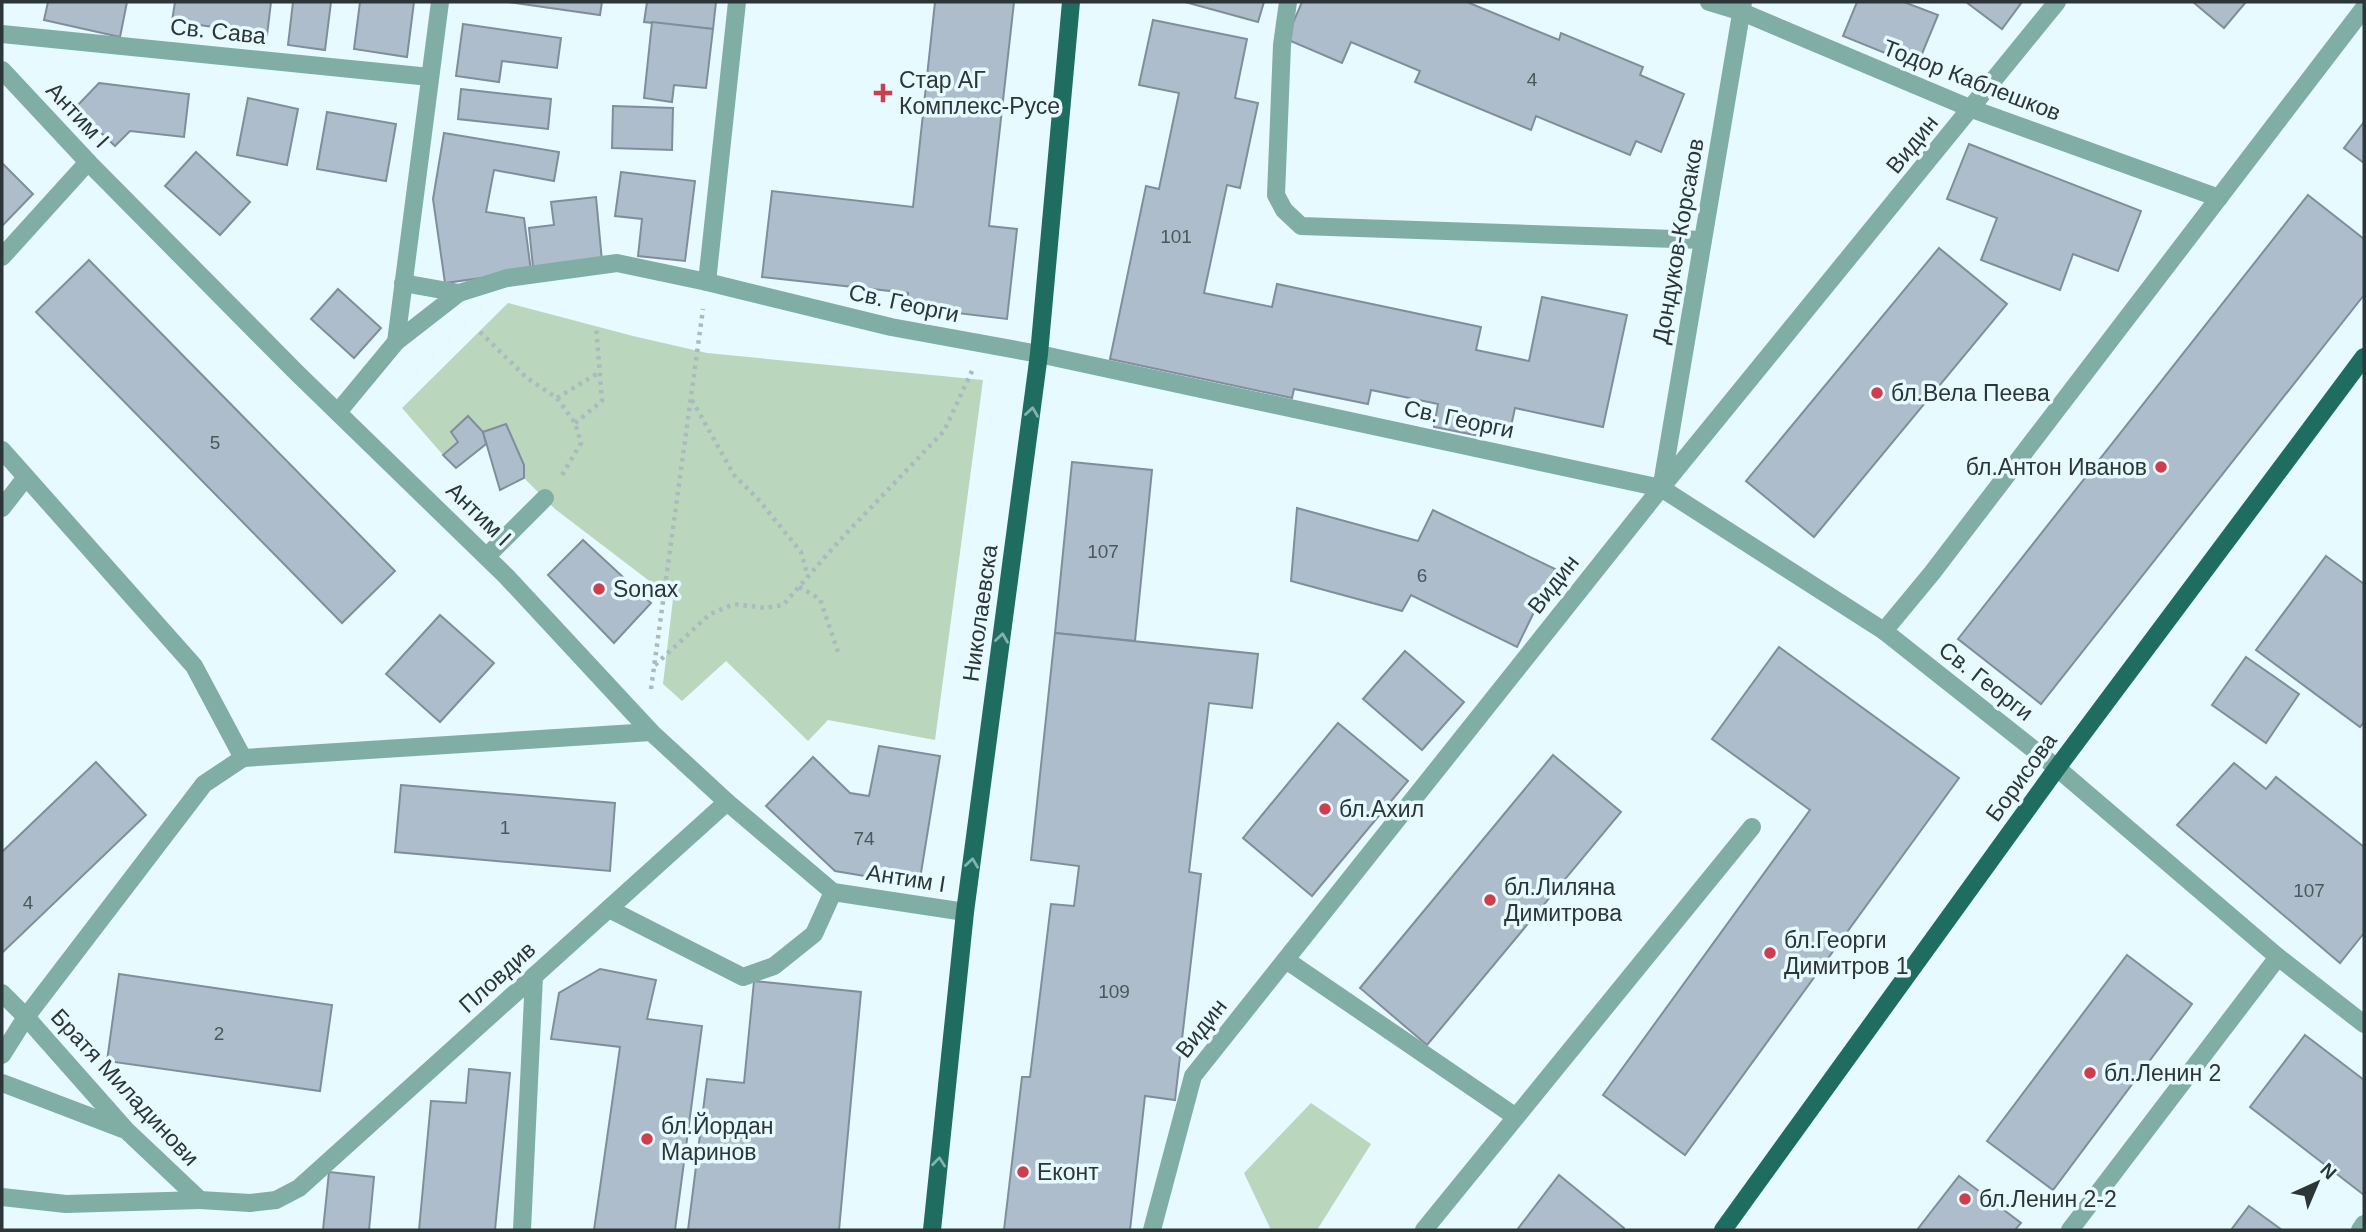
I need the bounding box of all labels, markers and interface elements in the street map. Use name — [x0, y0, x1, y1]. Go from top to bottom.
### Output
street label: Св. Сава — [169, 13, 267, 49]
street label: Тодор Каблешков — [1879, 34, 2065, 126]
place label: Стар АГ Комплекс-Русе — [899, 67, 1060, 119]
house number: 4 — [1527, 69, 1538, 90]
street label: Антим I — [41, 77, 115, 153]
marker: Стар АГ Комплекс-Русе — [873, 83, 893, 103]
street label: Видин — [1881, 110, 1943, 178]
street label: Дондуков-Корсаков — [1647, 136, 1709, 346]
house number: 101 — [1160, 226, 1192, 247]
street label: Св. Георги — [846, 279, 962, 327]
place label: бл.Вела Пеева — [1891, 380, 2050, 406]
marker: бл.Вела Пеева — [1869, 385, 1885, 401]
street label: Св. Георги — [1401, 395, 1517, 443]
one-way arrow — [1024, 406, 1039, 418]
house number: 5 — [210, 432, 220, 453]
place label: бл.Антон Иванов — [1966, 454, 2147, 480]
marker: бл.Антон Иванов — [2153, 459, 2169, 475]
street label: Антим I — [441, 477, 517, 551]
house number: 107 — [1087, 541, 1119, 562]
street label: Николаевска — [958, 543, 1002, 683]
street label: Видин — [1522, 550, 1584, 618]
house number: 6 — [1417, 565, 1427, 586]
place label: Sonax — [613, 576, 679, 602]
marker: Sonax — [591, 581, 607, 597]
one-way arrow — [994, 632, 1009, 644]
street label: Св. Георги — [1934, 636, 2038, 726]
street label: Борисова — [1980, 728, 2062, 826]
place label: бл.Ахил — [1339, 796, 1424, 822]
marker: бл.Ахил — [1317, 801, 1333, 817]
house number: 1 — [500, 817, 510, 838]
house number: 74 — [853, 828, 875, 849]
one-way arrow — [964, 857, 979, 869]
street label: Антим I — [864, 859, 948, 897]
place label: бл.Лиляна Димитрова — [1504, 874, 1622, 926]
house number: 107 — [2293, 880, 2325, 901]
house number: 4 — [23, 892, 34, 913]
marker: бл.Лиляна Димитрова — [1482, 892, 1498, 908]
place label: бл.Георги Димитров 1 — [1784, 927, 1909, 979]
street label: Пловдив — [454, 936, 540, 1018]
marker: бл.Георги Димитров 1 — [1762, 945, 1778, 961]
house number: 109 — [1098, 981, 1130, 1002]
street label: Видин — [1170, 994, 1232, 1062]
street label: Братя Миладинови — [46, 1003, 204, 1171]
house number: 2 — [214, 1023, 224, 1044]
place label: бл.Ленин 2 — [2104, 1060, 2221, 1086]
marker: бл.Ленин 2 — [2082, 1065, 2098, 1081]
place label: бл.Йордан Маринов — [661, 1112, 773, 1165]
marker: бл.Йордан Маринов — [639, 1131, 655, 1147]
north arrow — [2282, 1148, 2352, 1218]
one-way arrow — [931, 1157, 946, 1168]
place label: Еконт — [1037, 1159, 1099, 1185]
text: N — [2316, 1159, 2341, 1183]
marker: Еконт — [1015, 1164, 1031, 1180]
place label: бл.Ленин 2-2 — [1979, 1186, 2117, 1212]
marker: бл.Ленин 2-2 — [1957, 1191, 1973, 1207]

